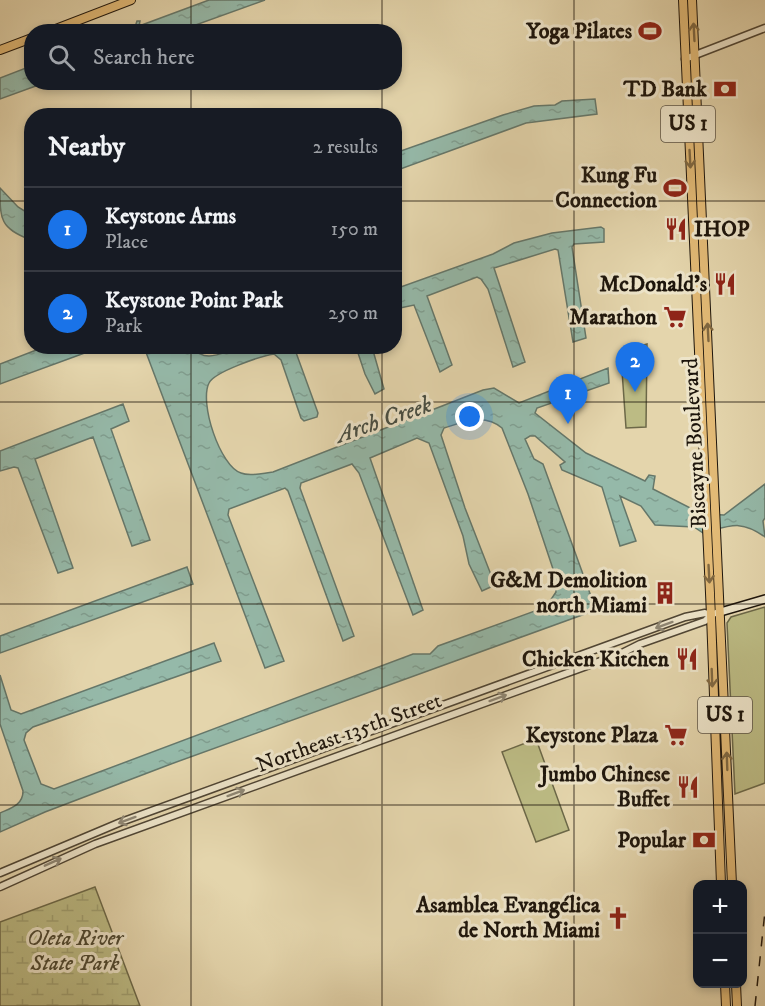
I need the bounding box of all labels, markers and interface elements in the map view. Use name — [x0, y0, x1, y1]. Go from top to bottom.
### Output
place label: Yoga Pilates — [525, 18, 633, 45]
sports icon: Yoga Pilates — [637, 18, 663, 44]
one-way arrow — [688, 23, 699, 43]
search box — [24, 24, 402, 90]
icon: search — [45, 41, 78, 74]
text: Search here — [93, 44, 195, 71]
place label: TD Bank — [623, 76, 708, 103]
bank icon: TD Bank — [712, 76, 738, 102]
road number: US 1 — [661, 106, 715, 142]
text: Nearby — [48, 131, 125, 164]
text: 2 results — [313, 135, 378, 160]
one-way arrow — [684, 148, 695, 168]
place label: Kung Fu Connection — [555, 162, 657, 214]
sports icon: Kung Fu Connection — [662, 175, 688, 201]
text: Keystone Arms — [105, 203, 236, 230]
restaurant icon: IHOP — [663, 216, 689, 242]
place label: IHOP — [694, 216, 750, 243]
text: 1 — [64, 217, 71, 242]
text: 150 m — [331, 217, 378, 242]
text: Place — [105, 230, 148, 255]
place label: McDonald's — [600, 271, 708, 298]
restaurant icon: McDonald's — [712, 271, 738, 297]
text: Keystone Point Park — [105, 287, 283, 314]
text: 2 — [63, 301, 72, 326]
text: 250 m — [328, 301, 378, 326]
place label: Marathon — [569, 304, 657, 331]
supermarket icon: Marathon — [662, 304, 688, 330]
text: Park — [105, 314, 142, 339]
one-way arrow — [703, 322, 714, 342]
pin: 2 — [616, 342, 654, 392]
street label: Biscayne Boulevard — [677, 357, 713, 529]
pin: 1 — [548, 374, 588, 424]
water label: Arch Creek — [329, 390, 436, 451]
your location — [455, 402, 484, 431]
one-way arrow — [704, 564, 715, 584]
place label: G&M Demolition north Miami — [490, 567, 647, 619]
building icon: G&M Demolition north Miami — [652, 580, 678, 606]
one-way arrow — [655, 621, 673, 632]
place label: Chicken Kitchen — [522, 646, 669, 673]
restaurant icon: Chicken Kitchen — [674, 646, 700, 672]
one-way arrow — [706, 667, 718, 687]
street label: Northeast 135th Street — [253, 687, 445, 779]
one-way arrow — [488, 691, 506, 702]
road number: US 1 — [698, 697, 752, 733]
place label: Keystone Plaza — [525, 722, 659, 749]
supermarket icon: Keystone Plaza — [663, 722, 689, 748]
one-way arrow — [721, 751, 732, 771]
place label: Jumbo Chinese Buffet — [537, 761, 670, 813]
restaurant icon: Jumbo Chinese Buffet — [675, 774, 701, 800]
one-way arrow — [226, 787, 244, 798]
one-way arrow — [118, 815, 137, 826]
place label: Popular — [617, 827, 687, 854]
bank icon: Popular — [691, 827, 717, 853]
one-way arrow — [44, 855, 62, 866]
map controls — [693, 880, 747, 988]
button: + — [693, 880, 747, 934]
place label: Asamblea Evangélica de North Miami — [415, 892, 601, 944]
church icon: Asamblea Evangélica de North Miami — [605, 905, 631, 931]
park label: Oleta River State Park — [27, 925, 125, 977]
button: − — [693, 934, 747, 988]

